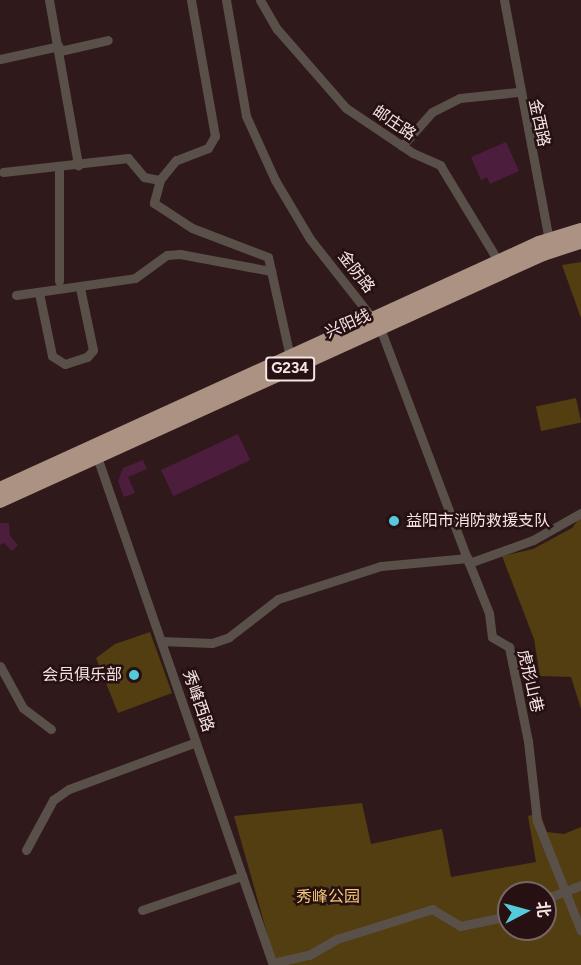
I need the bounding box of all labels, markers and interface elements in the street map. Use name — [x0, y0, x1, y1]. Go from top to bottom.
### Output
street label: 金西路 — [525, 98, 553, 148]
street label: 邮庄路 — [369, 102, 419, 144]
street label: 金防路 — [334, 247, 378, 297]
street label: 兴阳线 — [322, 305, 374, 343]
road number: G234 — [264, 357, 316, 381]
place label: 益阳市消防救援支队 — [406, 511, 550, 531]
marker: 益阳市消防救援支队 — [387, 514, 401, 528]
street label: 虎形山巷 — [513, 648, 547, 714]
place label: 会员俱乐部 — [42, 665, 122, 685]
marker: 会员俱乐部 — [127, 668, 141, 682]
street label: 秀峰西路 — [179, 668, 217, 734]
north arrow — [497, 881, 557, 941]
park label: 秀峰公园 — [296, 887, 360, 907]
text: 北 — [533, 900, 554, 918]

